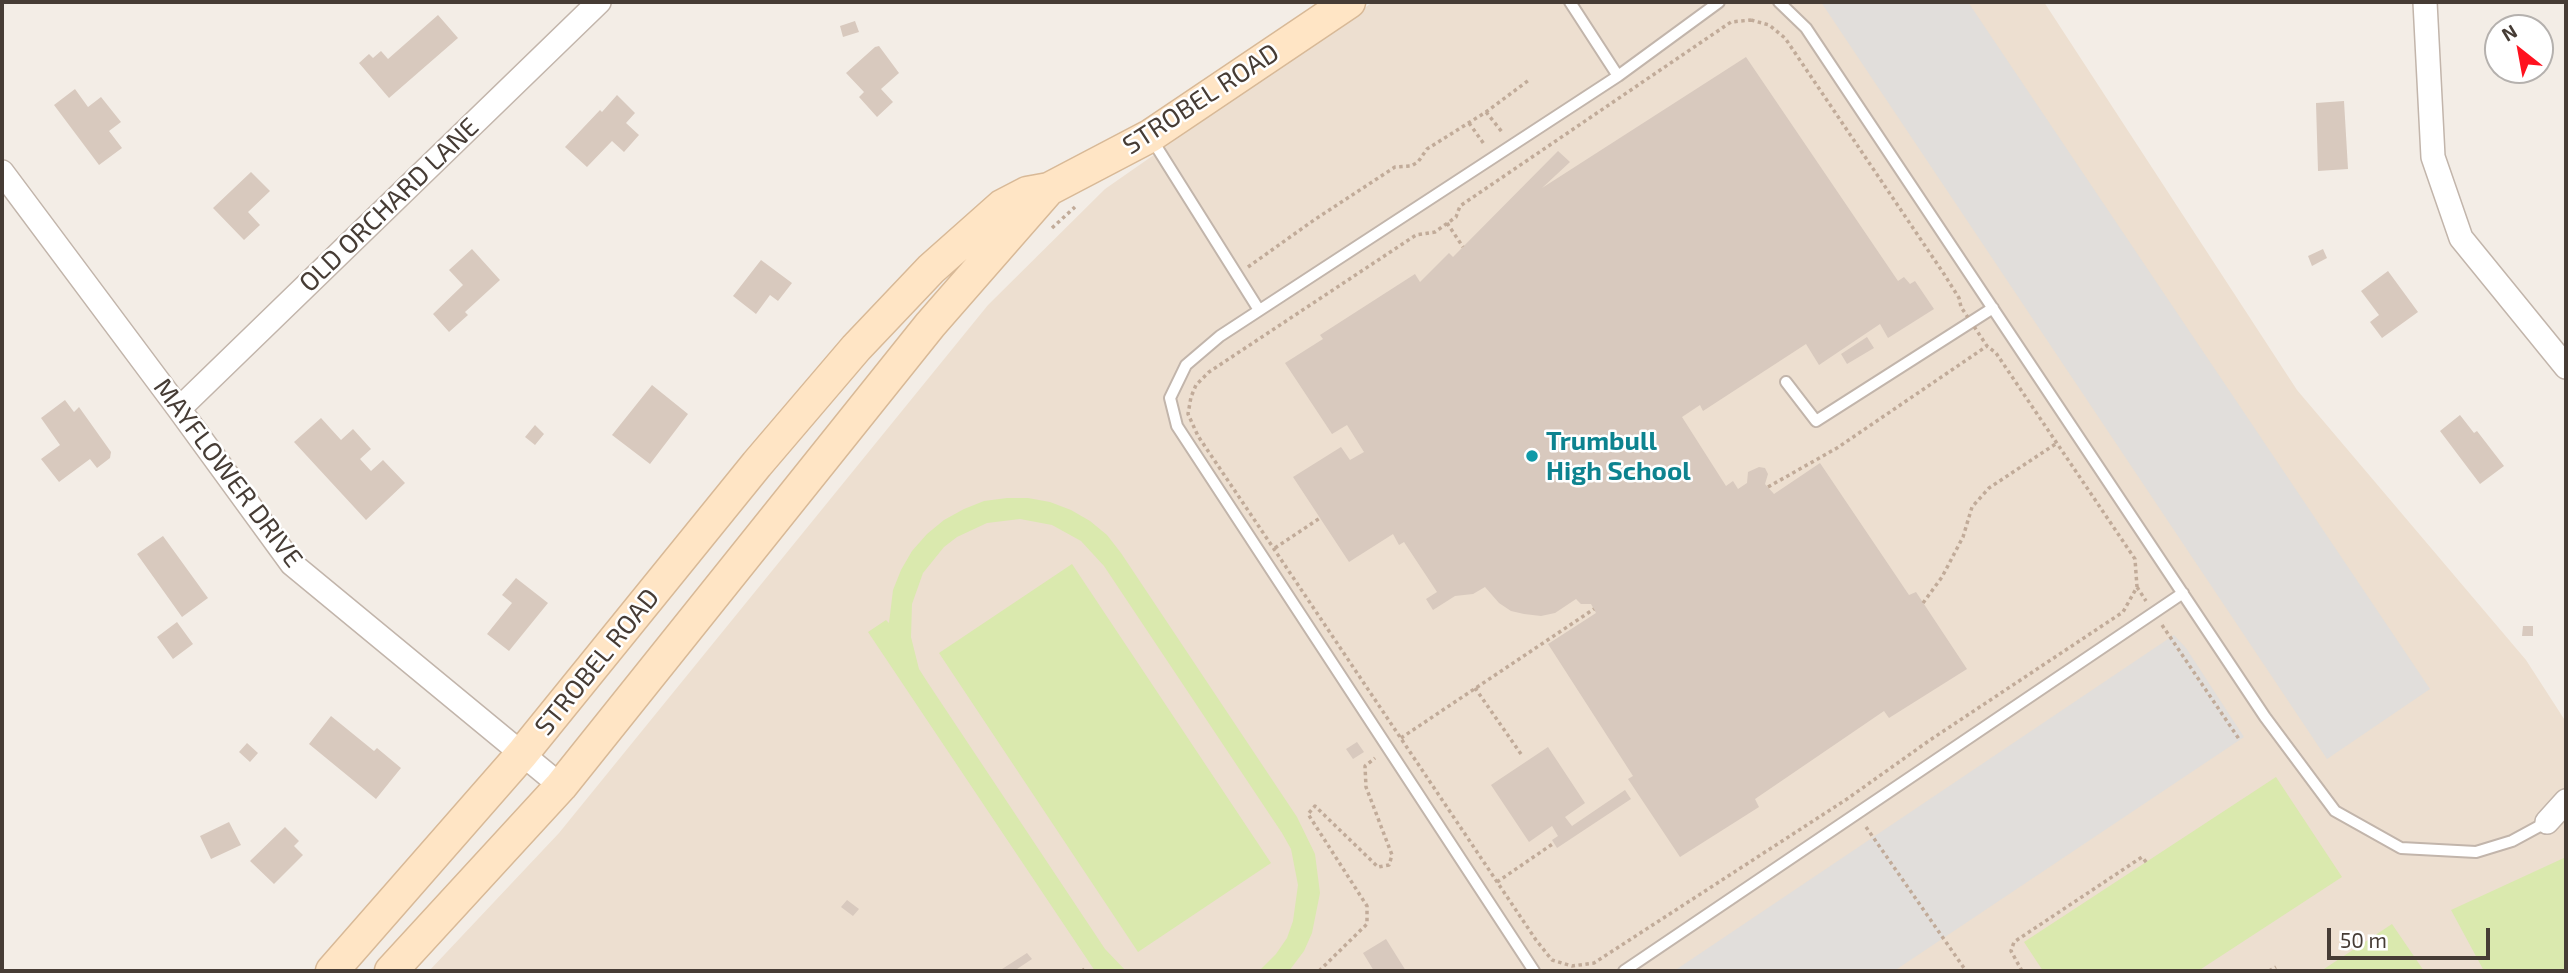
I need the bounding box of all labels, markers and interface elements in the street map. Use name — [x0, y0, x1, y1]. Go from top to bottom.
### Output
north arrow — [2484, 14, 2554, 84]
text: N — [2497, 19, 2521, 46]
street label: STROBEL ROAD — [1117, 37, 1285, 161]
street label: OLD ORCHARD LANE — [293, 111, 485, 299]
street label: MAYFLOWER DRIVE — [147, 372, 309, 574]
place label: Trumbull High School — [1546, 425, 1691, 486]
marker: Trumbull High School — [1524, 448, 1540, 464]
street label: STROBEL ROAD — [528, 582, 666, 742]
scale bar — [2330, 914, 2493, 958]
text: 50 m — [2340, 927, 2387, 952]

